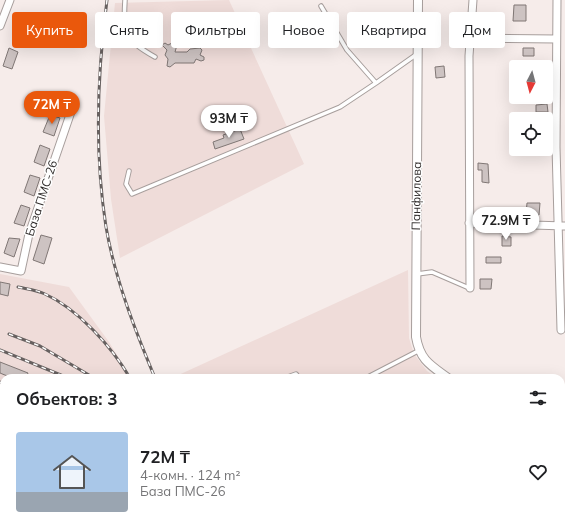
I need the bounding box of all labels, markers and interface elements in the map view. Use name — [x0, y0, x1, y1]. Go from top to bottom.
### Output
chip: Купить — [12, 12, 87, 48]
chip: Снять — [95, 12, 163, 48]
chip: Фильтры — [171, 12, 260, 48]
chip: Новое — [268, 12, 339, 48]
chip: Квартира — [347, 12, 441, 48]
chip: Дом — [449, 12, 505, 48]
north arrow — [509, 60, 553, 104]
map controls — [509, 60, 553, 156]
pin: 72M ₸ — [24, 91, 80, 125]
text: 72M ₸ — [33, 96, 71, 112]
pin: 93M ₸ — [201, 105, 257, 139]
text: 93M ₸ — [210, 110, 248, 126]
button: locate — [509, 112, 553, 156]
street label: База ПМС-26 — [22, 158, 60, 238]
street label: Панфилова — [408, 162, 424, 230]
pin: 72.9M ₸ — [469, 207, 543, 241]
text: 72.9M ₸ — [481, 212, 531, 228]
icon: filters — [527, 387, 549, 409]
text: Объектов: 3 — [16, 388, 117, 409]
text: 72M ₸ — [140, 446, 190, 467]
icon: home — [48, 448, 96, 496]
icon: heart — [527, 461, 549, 483]
text: 4-комн. · 124 m² — [140, 467, 240, 483]
text: База ПМС-26 — [140, 483, 226, 499]

